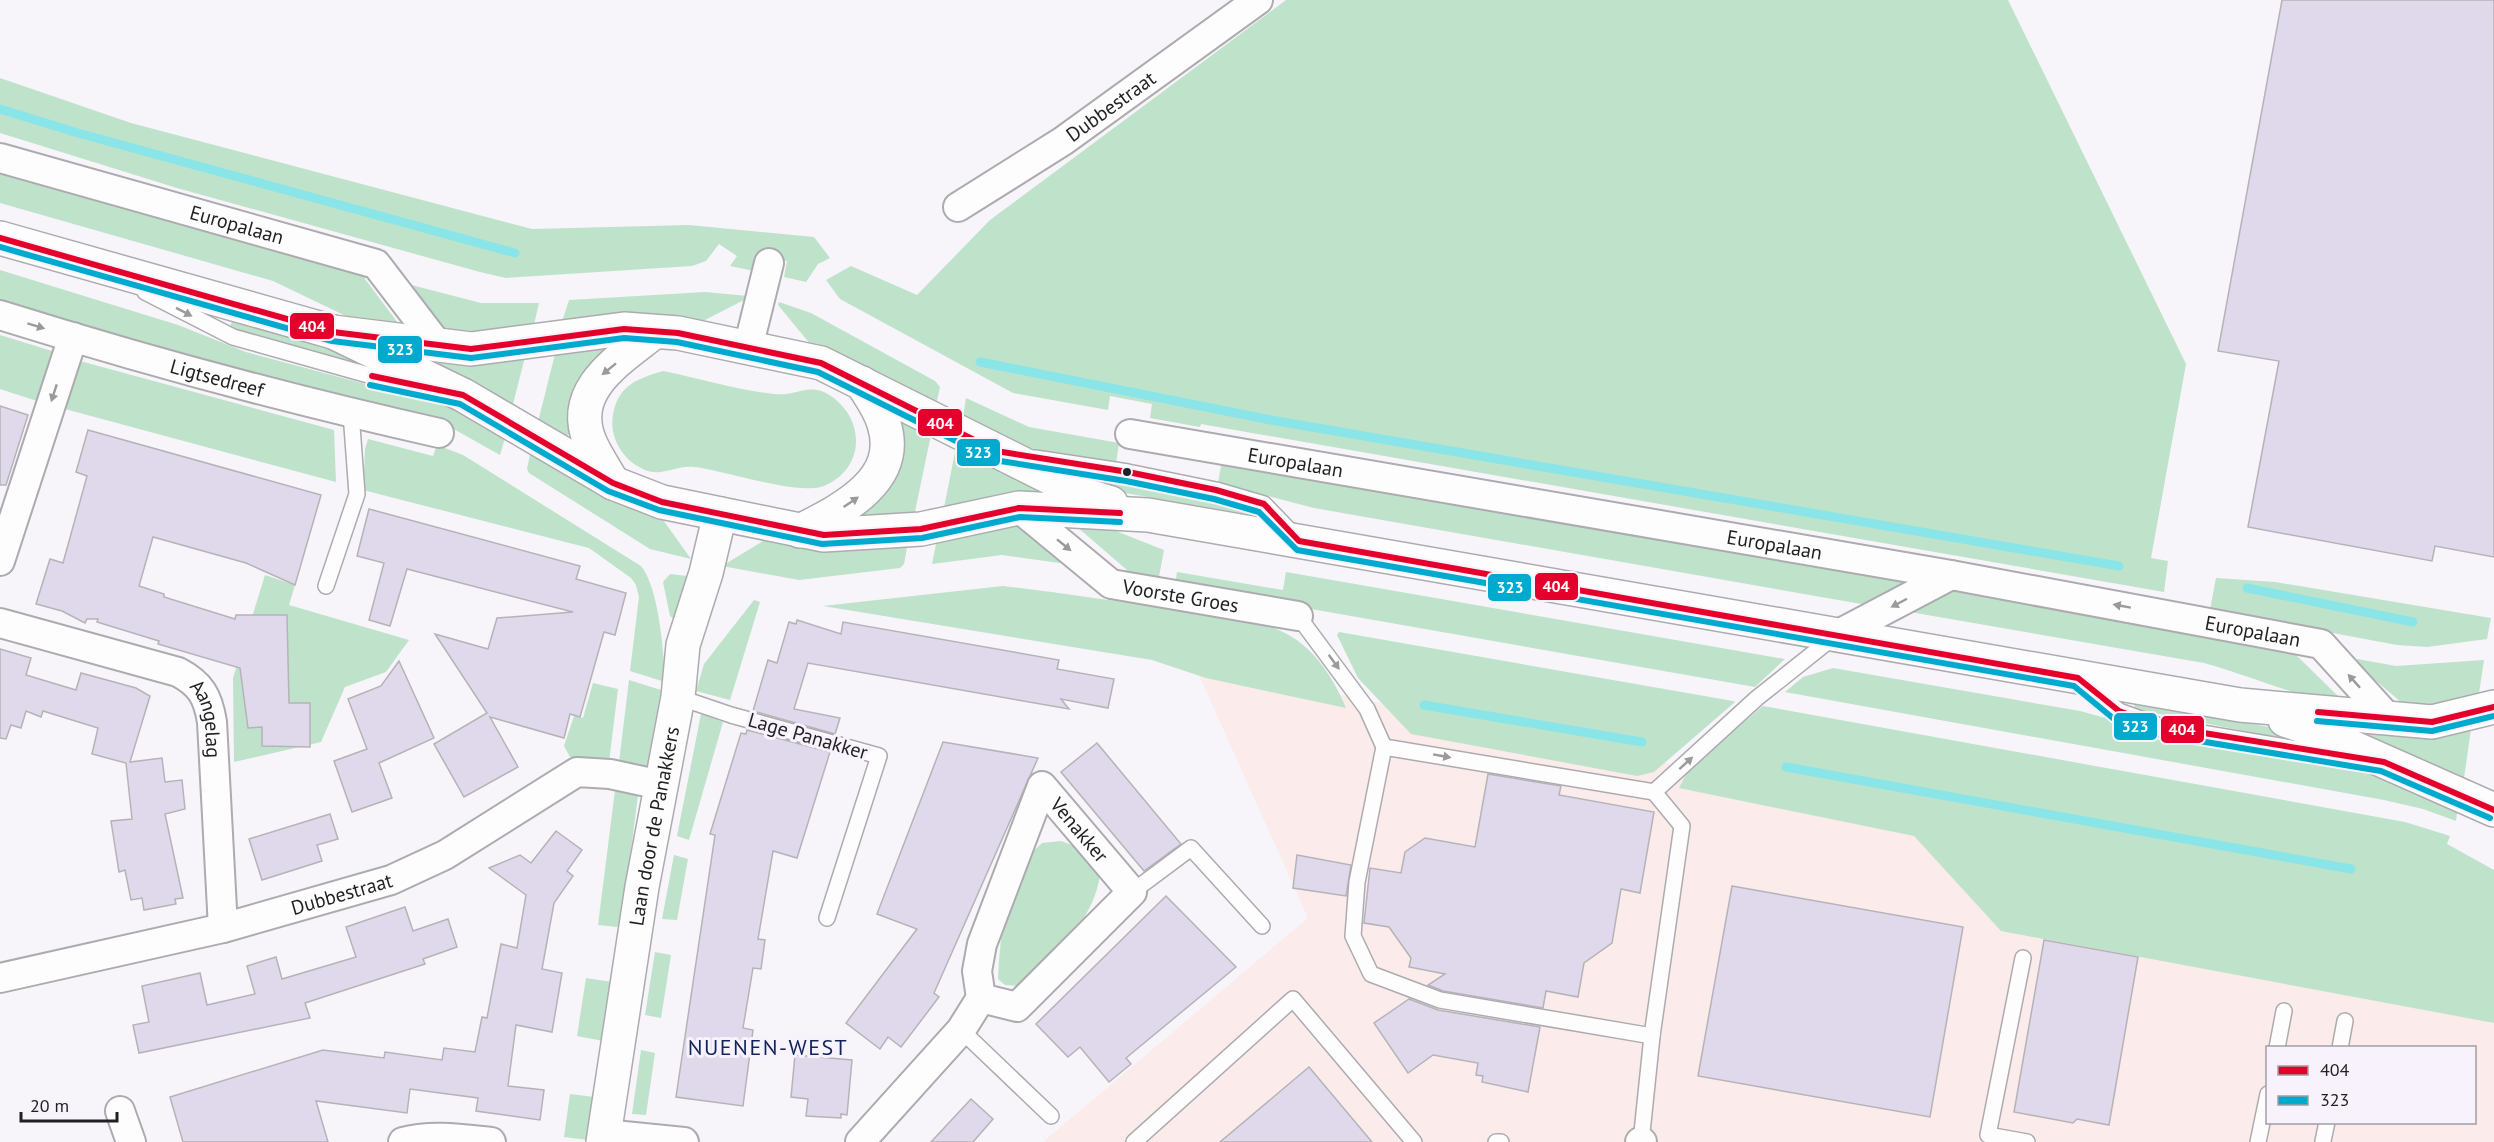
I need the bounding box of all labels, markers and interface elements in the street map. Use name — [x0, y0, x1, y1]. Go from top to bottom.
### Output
street label: Dubbestraat — [1061, 65, 1161, 148]
street label: Europalaan — [187, 199, 287, 250]
one-way arrow — [176, 307, 193, 317]
line badge: 404 — [289, 312, 335, 340]
text: 404 — [298, 316, 326, 336]
one-way arrow — [27, 322, 45, 331]
line badge: 323 — [377, 335, 423, 364]
text: 323 — [386, 339, 414, 359]
street label: Ligtsedreef — [167, 353, 268, 403]
one-way arrow — [602, 362, 617, 375]
one-way arrow — [49, 384, 58, 402]
line badge: 404 — [917, 408, 963, 437]
text: 404 — [926, 413, 954, 433]
line badge: 323 — [956, 438, 1001, 467]
street label: Europalaan — [1246, 441, 1345, 483]
text: 323 — [964, 442, 992, 462]
unlabelled marker — [1121, 466, 1133, 478]
one-way arrow — [843, 497, 859, 508]
street label: Europalaan — [1725, 524, 1824, 566]
one-way arrow — [1056, 538, 1071, 551]
line badge: 404 — [1534, 572, 1579, 601]
street label: Voorste Groes — [1120, 573, 1241, 619]
line badge: 323 — [1487, 573, 1532, 602]
text: 404 — [1542, 576, 1570, 596]
text: 323 — [1496, 577, 1524, 597]
one-way arrow — [1890, 597, 1908, 607]
one-way arrow — [2112, 601, 2131, 610]
street label: Europalaan — [2203, 610, 2303, 653]
one-way arrow — [1328, 655, 1340, 670]
street label: Aangelag — [185, 674, 227, 759]
one-way arrow — [2348, 674, 2361, 689]
street label: Lage Panakker — [745, 707, 871, 766]
line badge: 323 — [2113, 712, 2158, 741]
line badge: 404 — [2160, 715, 2205, 744]
text: 323 — [2121, 716, 2149, 736]
text: 404 — [2168, 719, 2196, 739]
street label: Laan door de Panakkers — [623, 724, 685, 928]
one-way arrow — [1433, 752, 1452, 761]
one-way arrow — [1678, 756, 1693, 770]
street label: Venakker — [1044, 791, 1114, 868]
street label: Dubbestraat — [288, 867, 396, 921]
district label: NUENEN-WEST — [688, 1033, 848, 1061]
legend — [2266, 1046, 2476, 1124]
text: 404 — [2320, 1058, 2350, 1081]
scale bar — [21, 1085, 117, 1123]
text: 323 — [2320, 1088, 2349, 1111]
text: 20 m — [30, 1094, 69, 1117]

